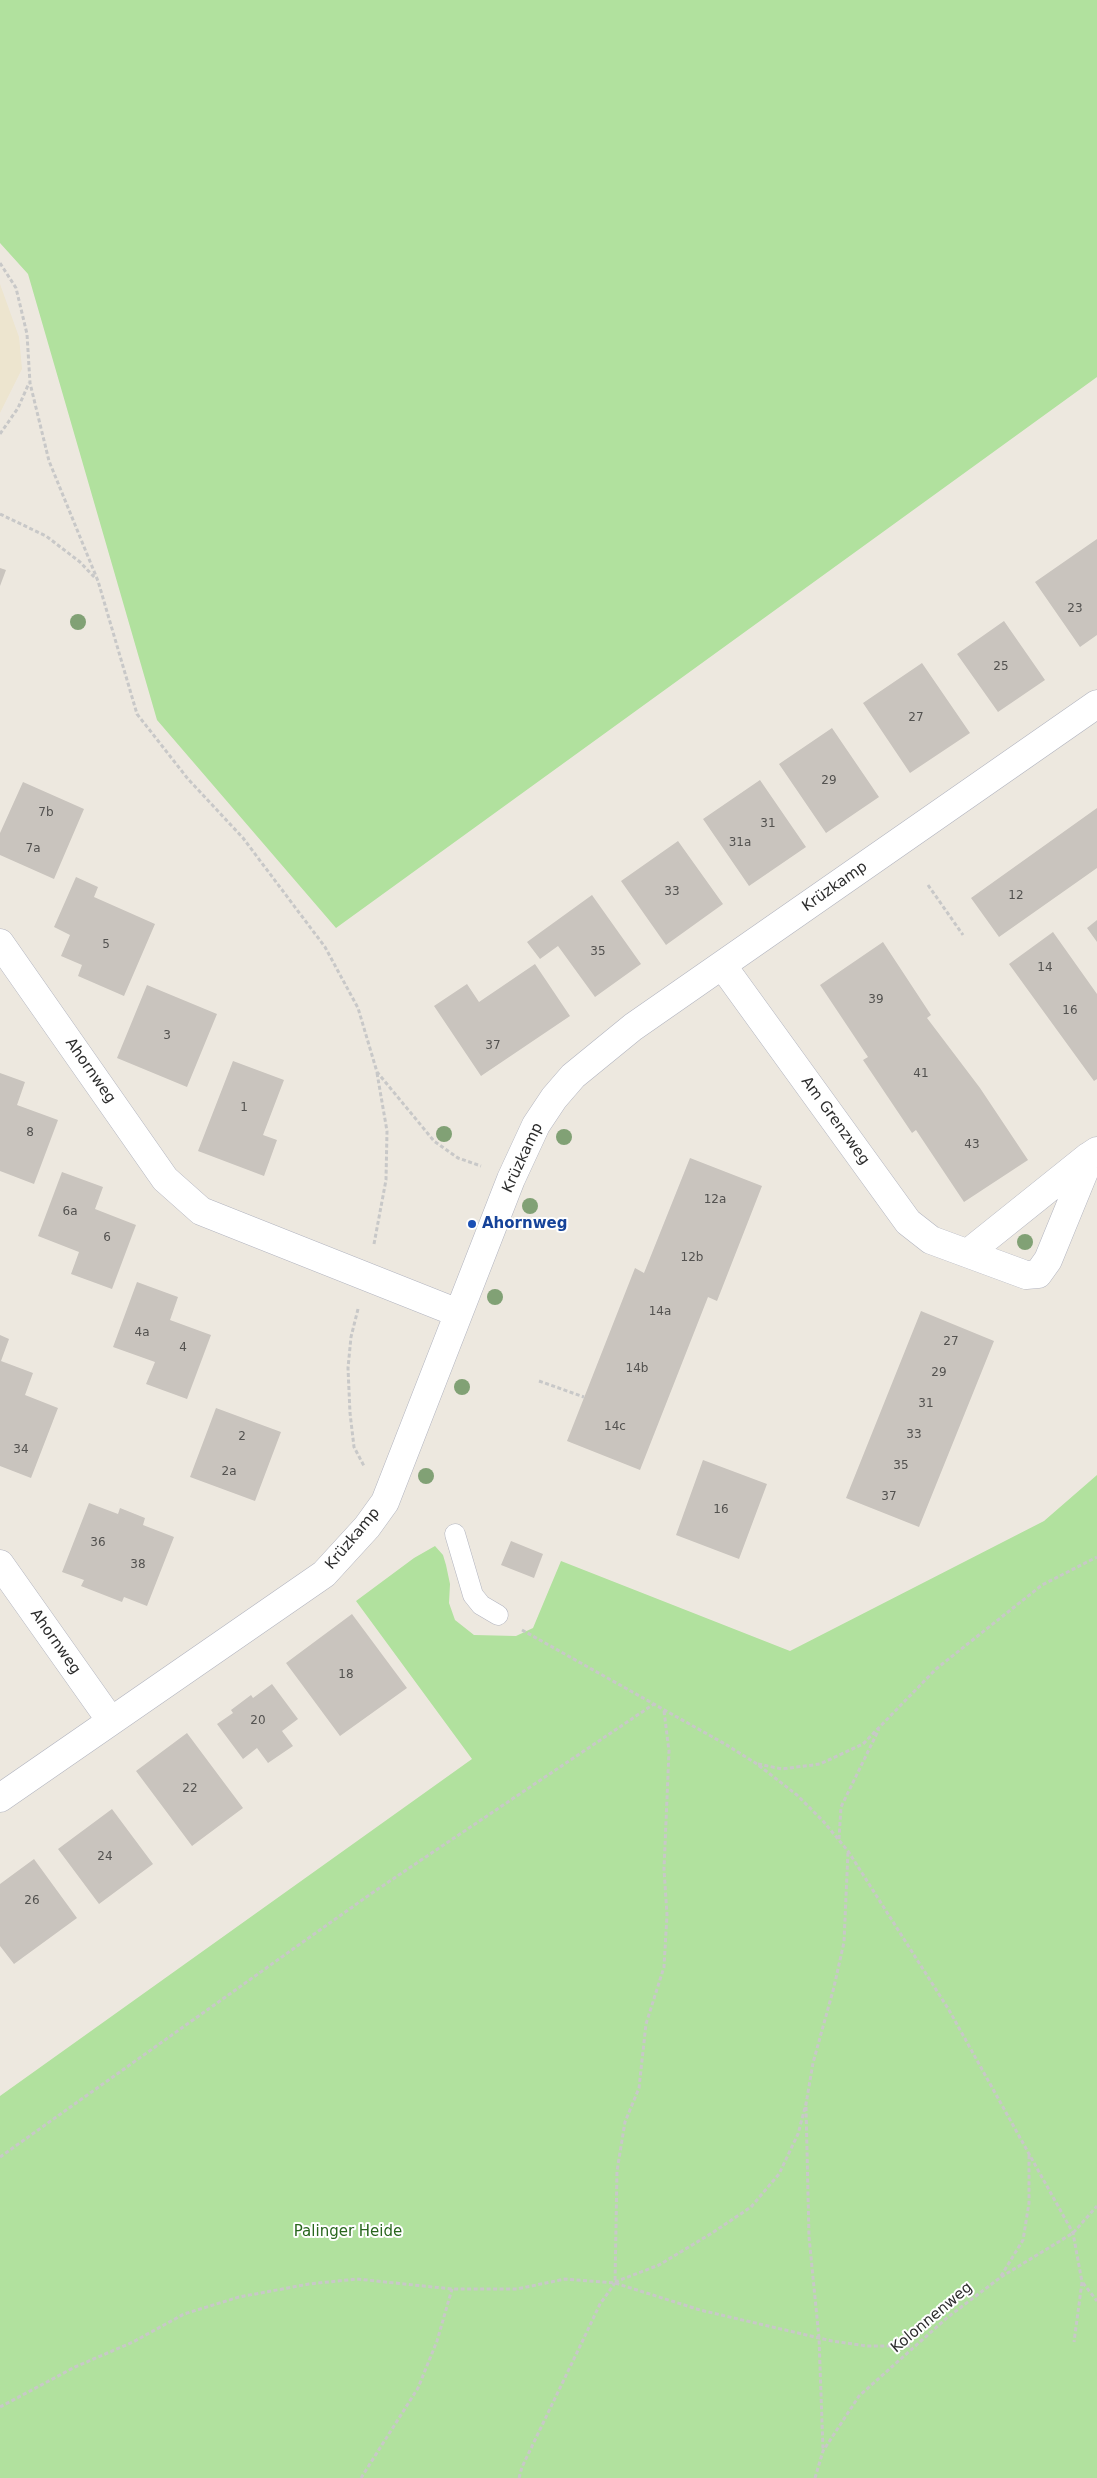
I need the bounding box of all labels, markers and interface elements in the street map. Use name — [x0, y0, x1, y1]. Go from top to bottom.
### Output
house number: 23 — [1067, 602, 1083, 616]
house number: 25 — [993, 660, 1009, 674]
house number: 27 — [908, 711, 924, 725]
house number: 29 — [821, 774, 837, 788]
house number: 7b — [38, 806, 54, 820]
house number: 31 — [760, 817, 776, 831]
house number: 31a — [729, 836, 751, 850]
house number: 7a — [26, 842, 40, 856]
street label: Krüzkamp — [799, 858, 871, 916]
house number: 33 — [664, 885, 680, 899]
house number: 12 — [1008, 889, 1024, 903]
house number: 5 — [102, 938, 110, 952]
house number: 35 — [590, 945, 606, 959]
house number: 14 — [1037, 961, 1053, 975]
house number: 39 — [868, 993, 884, 1007]
house number: 16 — [1062, 1004, 1078, 1018]
house number: 3 — [163, 1029, 171, 1043]
street label: Ahornweg — [61, 1035, 119, 1107]
house number: 37 — [485, 1039, 501, 1053]
house number: 41 — [913, 1067, 929, 1081]
street label: Am Grenzweg — [797, 1073, 873, 1169]
house number: 1 — [240, 1101, 248, 1115]
street label: Krüzkamp — [499, 1120, 547, 1196]
house number: 8 — [26, 1126, 34, 1140]
house number: 43 — [964, 1138, 980, 1152]
house number: 12a — [704, 1193, 726, 1207]
house number: 6a — [63, 1205, 77, 1219]
place label: Ahornweg — [482, 1215, 567, 1233]
marker: Ahornweg — [466, 1218, 478, 1230]
house number: 6 — [103, 1231, 111, 1245]
house number: 12b — [681, 1251, 703, 1265]
house number: 14a — [649, 1305, 671, 1319]
house number: 4a — [135, 1326, 149, 1340]
house number: 27 — [943, 1335, 959, 1349]
house number: 4 — [179, 1341, 187, 1355]
house number: 14b — [626, 1362, 648, 1376]
house number: 29 — [931, 1366, 947, 1380]
house number: 31 — [918, 1397, 934, 1411]
house number: 14c — [604, 1420, 626, 1434]
house number: 33 — [906, 1428, 922, 1442]
house number: 2 — [238, 1430, 246, 1444]
house number: 34 — [13, 1443, 29, 1457]
house number: 35 — [893, 1459, 909, 1473]
house number: 2a — [222, 1465, 236, 1479]
house number: 37 — [881, 1490, 897, 1504]
house number: 16 — [713, 1503, 729, 1517]
street label: Krüzkamp — [322, 1504, 384, 1574]
house number: 36 — [90, 1536, 106, 1550]
house number: 38 — [130, 1558, 146, 1572]
street label: Ahornweg — [26, 1606, 84, 1678]
house number: 18 — [338, 1668, 354, 1682]
house number: 20 — [250, 1714, 266, 1728]
house number: 22 — [182, 1782, 198, 1796]
house number: 24 — [97, 1850, 113, 1864]
house number: 26 — [24, 1894, 40, 1908]
park label: Palinger Heide — [294, 2223, 402, 2241]
street label: Kolonnenweg — [888, 2279, 976, 2357]

